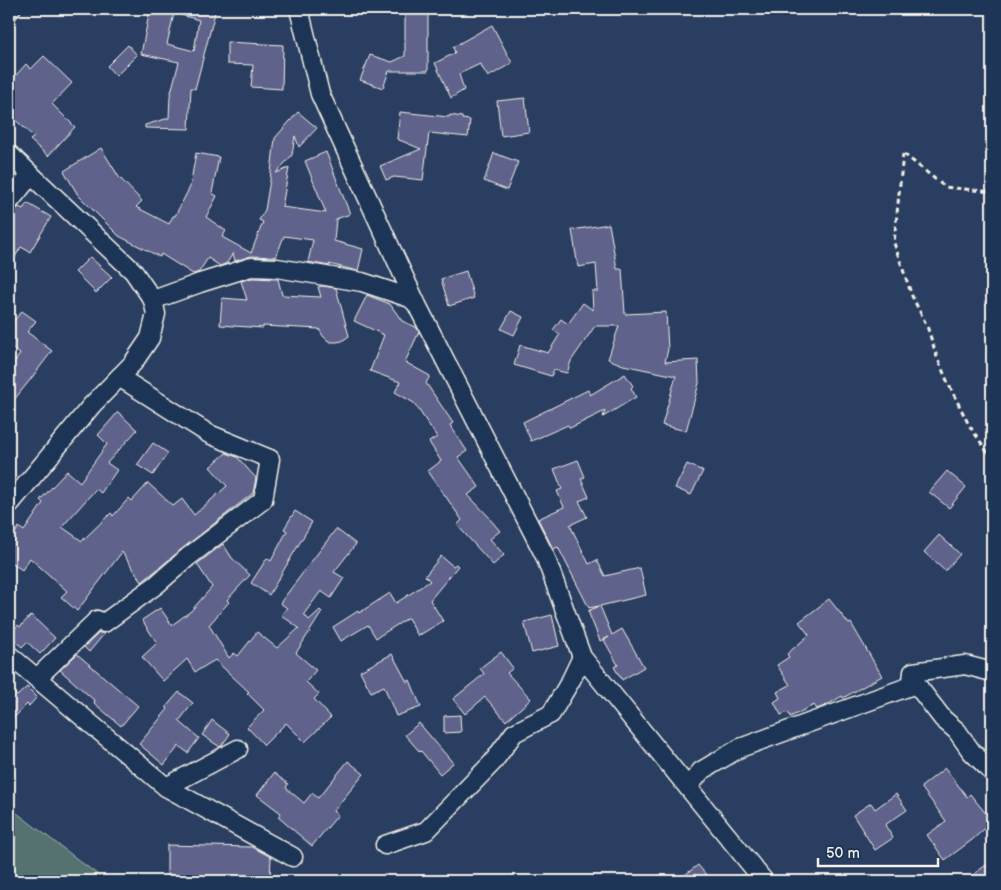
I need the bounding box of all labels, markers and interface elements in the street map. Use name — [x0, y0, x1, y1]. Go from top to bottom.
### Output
scale bar — [818, 835, 938, 867]
text: 50 m — [826, 844, 860, 863]

